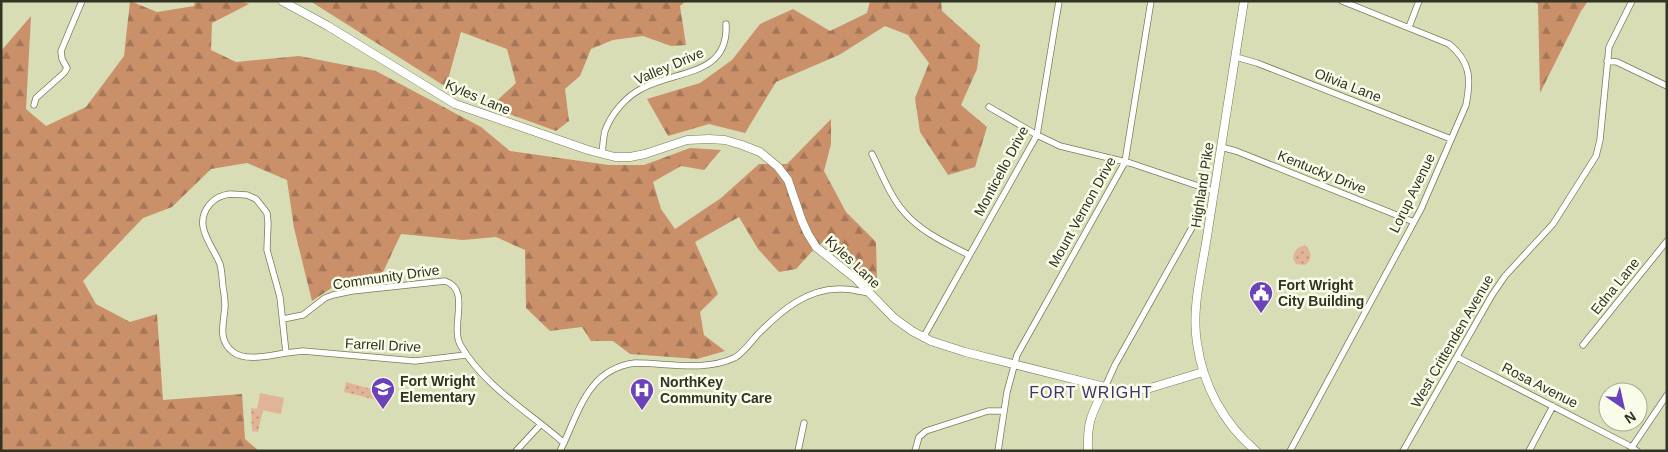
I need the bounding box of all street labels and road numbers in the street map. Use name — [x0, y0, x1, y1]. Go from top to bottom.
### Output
street label: Valley Drive — [632, 44, 706, 88]
street label: Olivia Lane — [1312, 65, 1384, 105]
street label: Kyles Lane — [443, 76, 513, 118]
street label: Monticello Drive — [971, 123, 1032, 219]
street label: Highland Pike — [1187, 141, 1217, 229]
street label: Kentucky Drive — [1275, 147, 1369, 197]
street label: Lorup Avenue — [1386, 151, 1438, 235]
street label: Mount Vernon Drive — [1045, 154, 1119, 270]
street label: Kyles Lane — [822, 233, 884, 292]
street label: Edna Lane — [1587, 254, 1643, 317]
street label: Community Drive — [332, 262, 440, 292]
street label: West Crittenden Avenue — [1407, 272, 1497, 410]
street label: Farrell Drive — [345, 335, 422, 355]
street label: Rosa Avenue — [1499, 359, 1581, 411]

